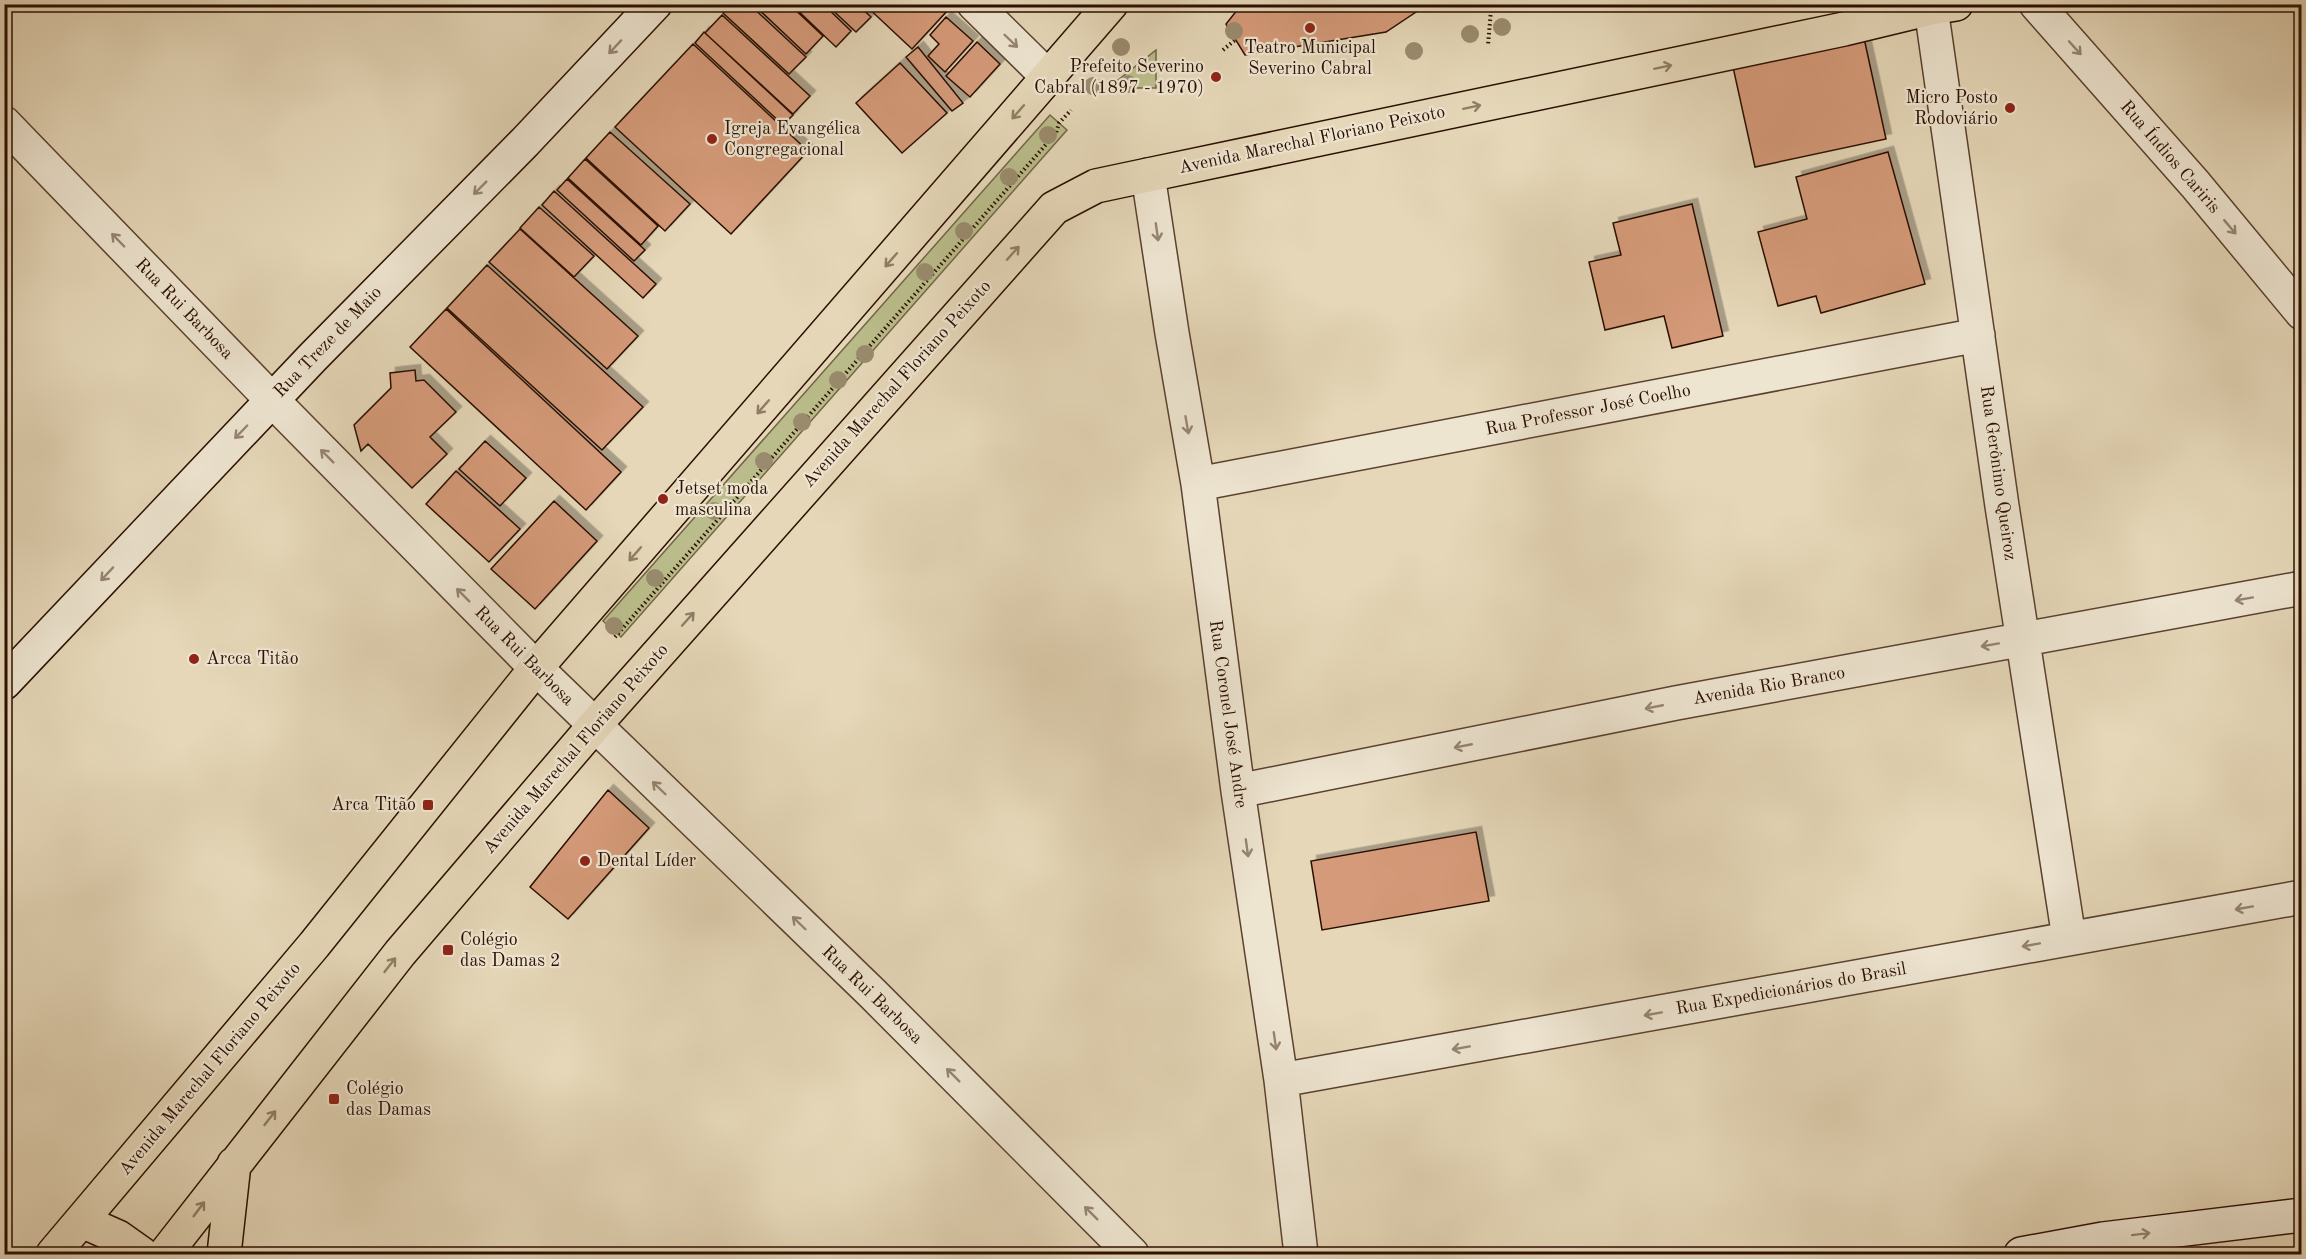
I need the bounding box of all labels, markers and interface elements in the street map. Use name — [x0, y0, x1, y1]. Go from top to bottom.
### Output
marker: Teatro Municipal Severino Cabral — [1303, 21, 1317, 35]
one-way arrow — [1004, 34, 1019, 48]
one-way arrow — [608, 39, 622, 54]
place label: Teatro Municipal Severino Cabral — [1244, 39, 1376, 78]
one-way arrow — [2068, 40, 2082, 55]
place label: Prefeito Severino Cabral (1897 - 1970) — [1034, 58, 1204, 97]
one-way arrow — [1653, 61, 1673, 72]
marker: Prefeito Severino Cabral (1897 - 1970) — [1209, 70, 1223, 84]
place label: Micro Posto Rodoviário — [1906, 89, 1998, 128]
street label: Rua Índios Cariris — [2116, 95, 2227, 217]
one-way arrow — [1462, 101, 1482, 112]
marker: Micro Posto Rodoviário — [2003, 101, 2017, 115]
street label: Avenida Marechal Floriano Peixoto — [1177, 103, 1447, 177]
one-way arrow — [1012, 104, 1026, 120]
place label: Igreja Evangélica Congregacional — [724, 120, 861, 159]
marker: Igreja Evangélica Congregacional — [705, 132, 719, 146]
one-way arrow — [473, 180, 488, 195]
one-way arrow — [2224, 219, 2237, 235]
one-way arrow — [1151, 222, 1162, 242]
one-way arrow — [111, 233, 125, 248]
one-way arrow — [1006, 246, 1020, 261]
one-way arrow — [884, 252, 897, 268]
street label: Rua Rui Barbosa — [132, 255, 237, 363]
street label: Avenida Marechal Floriano Peixoto — [799, 277, 995, 491]
street label: Rua Treze de Maio — [271, 283, 385, 401]
street label: Rua Professor José Coelho — [1484, 381, 1692, 439]
street label: Rua Gerônimo Queiroz — [1977, 384, 2019, 562]
one-way arrow — [756, 399, 769, 415]
one-way arrow — [1182, 415, 1193, 434]
one-way arrow — [234, 425, 248, 440]
one-way arrow — [319, 449, 334, 464]
place label: Jetset moda masculina — [675, 480, 768, 519]
marker: Jetset moda masculina — [656, 492, 670, 506]
one-way arrow — [628, 546, 642, 561]
one-way arrow — [100, 566, 114, 581]
one-way arrow — [456, 587, 471, 602]
one-way arrow — [2235, 594, 2254, 605]
street label: Rua Rui Barbosa — [471, 603, 577, 709]
one-way arrow — [681, 612, 695, 627]
street label: Rua Coronel José Andre — [1206, 619, 1250, 809]
street label: Avenida Marechal Floriano Peixoto — [480, 640, 672, 857]
one-way arrow — [1981, 640, 2000, 651]
place label: Arcca Titão — [206, 650, 299, 668]
marker: Arcca Titão — [187, 652, 201, 666]
street label: Avenida Rio Branco — [1691, 664, 1847, 708]
one-way arrow — [1645, 702, 1664, 714]
one-way arrow — [1453, 741, 1473, 752]
one-way arrow — [651, 781, 666, 796]
place label: Arca Titão — [331, 796, 416, 814]
marker: Arca Titão — [421, 798, 435, 812]
one-way arrow — [1241, 838, 1252, 858]
place label: Dental Líder — [597, 852, 697, 870]
marker: Dental Líder — [578, 854, 592, 868]
one-way arrow — [2235, 902, 2254, 913]
one-way arrow — [792, 916, 807, 931]
place label: Colégio das Damas 2 — [460, 931, 561, 970]
one-way arrow — [2022, 940, 2042, 951]
marker: Colégio das Damas 2 — [441, 943, 455, 957]
street label: Rua Rui Barbosa — [818, 943, 926, 1048]
one-way arrow — [384, 957, 397, 973]
street label: Avenida Marechal Floriano Peixoto — [116, 959, 304, 1179]
street label: Rua Expedicionários do Brasil — [1674, 960, 1908, 1018]
one-way arrow — [1644, 1009, 1664, 1020]
one-way arrow — [1270, 1031, 1281, 1051]
one-way arrow — [1452, 1043, 1472, 1054]
one-way arrow — [946, 1067, 961, 1082]
place label: Colégio das Damas — [346, 1080, 431, 1119]
marker: Colégio das Damas — [327, 1092, 341, 1106]
one-way arrow — [263, 1111, 276, 1127]
one-way arrow — [193, 1202, 206, 1218]
one-way arrow — [1083, 1206, 1098, 1220]
one-way arrow — [2131, 1228, 2150, 1239]

